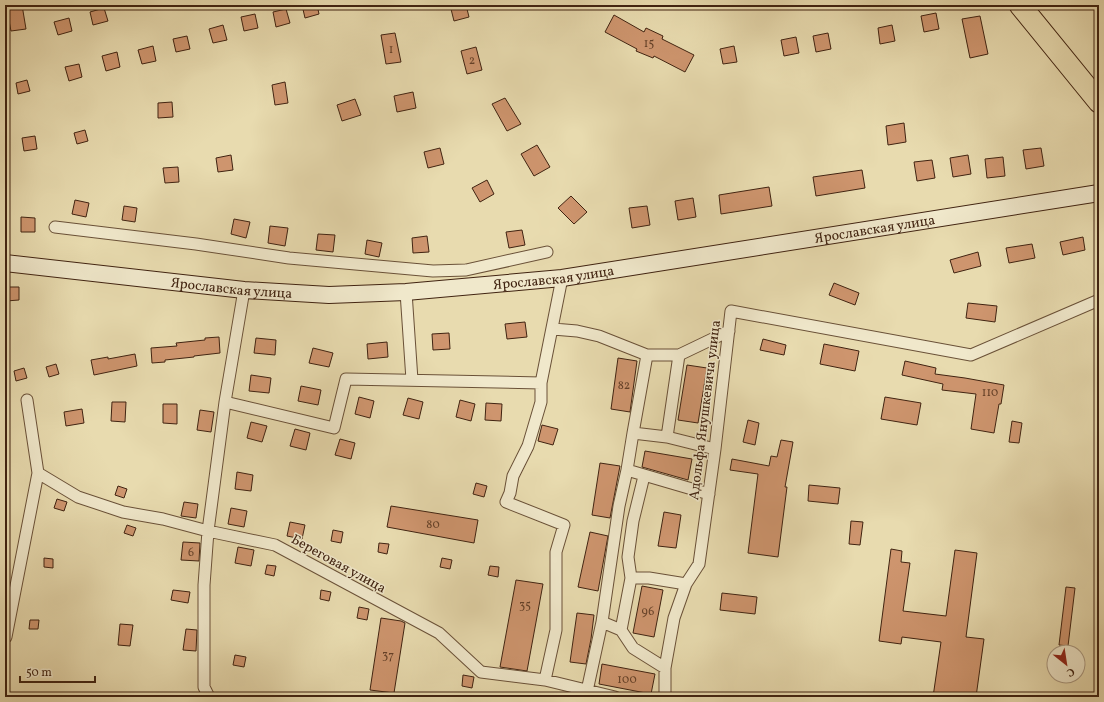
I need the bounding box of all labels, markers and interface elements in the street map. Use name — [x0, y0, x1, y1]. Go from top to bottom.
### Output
house number: 15 — [644, 36, 654, 52]
house number: 1 — [389, 42, 393, 58]
house number: 2 — [469, 53, 475, 69]
street label: Ярославская улица — [813, 211, 937, 249]
street label: Ярославская улица — [492, 262, 616, 295]
street label: Ярославская улица — [170, 274, 293, 304]
street label: Адольфа Янушкевича улица — [685, 319, 726, 501]
house number: 82 — [618, 378, 630, 394]
house number: 110 — [982, 385, 998, 401]
house number: 80 — [426, 517, 440, 533]
street label: Береговая улица — [287, 530, 389, 598]
house number: 6 — [188, 545, 194, 561]
house number: 35 — [519, 598, 531, 614]
house number: 96 — [642, 604, 654, 620]
north arrow — [1046, 644, 1086, 684]
house number: 37 — [382, 648, 394, 664]
scale bar — [20, 658, 95, 684]
text: С — [1063, 663, 1077, 680]
text: 50 m — [26, 665, 52, 681]
house number: 100 — [617, 672, 637, 688]

